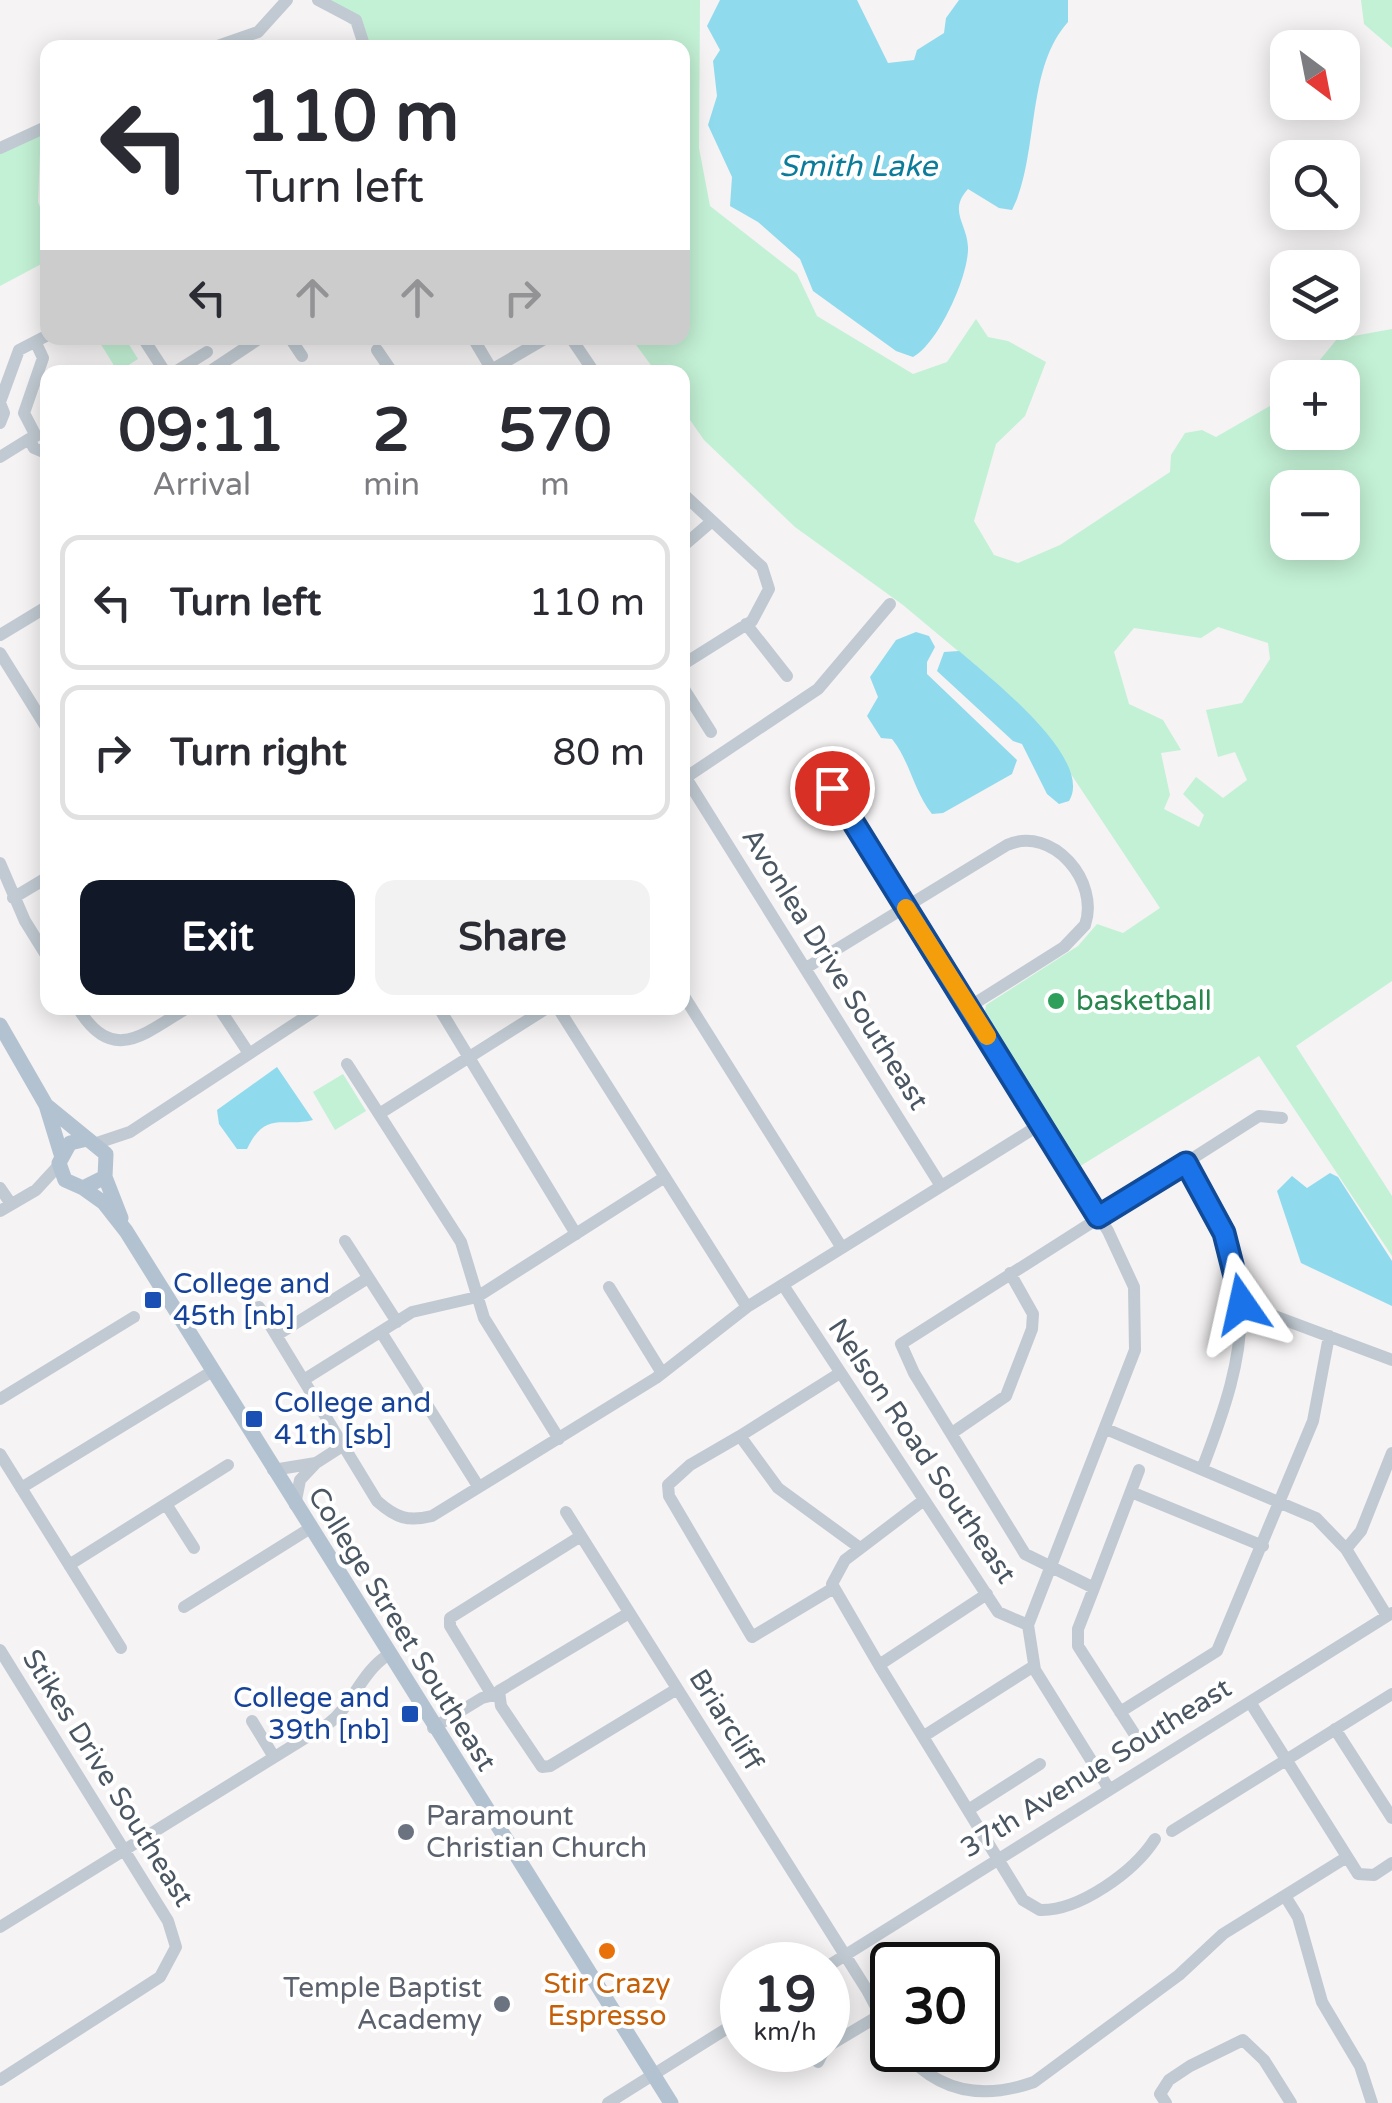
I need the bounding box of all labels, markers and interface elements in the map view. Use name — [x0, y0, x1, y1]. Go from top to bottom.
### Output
north arrow — [1270, 30, 1360, 120]
map controls — [1270, 30, 1360, 560]
text: 110 m — [245, 76, 459, 160]
icon: left — [80, 80, 210, 210]
button: search — [1270, 140, 1360, 230]
water label: Smith Lake — [779, 148, 939, 185]
text: Turn left — [245, 161, 424, 215]
button: layers — [1270, 250, 1360, 340]
icon: left — [180, 270, 235, 325]
icon: ahead — [285, 270, 340, 325]
icon: ahead — [390, 270, 445, 325]
icon: right — [495, 270, 550, 325]
button: + — [1270, 360, 1360, 450]
text: 09:11 — [118, 395, 285, 467]
text: 2 — [373, 395, 410, 467]
text: 570 — [498, 395, 612, 467]
text: Arrival — [152, 466, 251, 504]
text: min — [363, 466, 420, 504]
text: m — [540, 466, 570, 504]
button: − — [1270, 470, 1360, 560]
icon: left — [85, 575, 140, 630]
text: Turn left — [170, 580, 321, 626]
text: 110 m — [529, 580, 645, 626]
icon: right — [85, 725, 140, 780]
text: Turn right — [170, 730, 347, 776]
text: 80 m — [553, 730, 645, 776]
pin — [790, 746, 875, 831]
icon: arrive — [805, 761, 860, 816]
street label: Avonlea Drive Southeast — [734, 822, 936, 1116]
button: Exit — [80, 880, 355, 995]
button: Share — [375, 880, 650, 995]
place label: basketball — [1076, 984, 1212, 1018]
marker: basketball — [1045, 990, 1067, 1012]
position arrow — [1190, 1252, 1294, 1356]
place label: College and 45th [nb] — [173, 1267, 330, 1333]
marker: College and 45th [nb] — [142, 1289, 164, 1311]
street label: Nelson Road Southeast — [821, 1312, 1024, 1590]
place label: College and 41th [sb] — [274, 1386, 431, 1452]
marker: College and 41th [sb] — [243, 1408, 265, 1430]
street label: College Street Southeast — [301, 1481, 504, 1778]
street label: Stikes Drive Southeast — [15, 1643, 201, 1913]
street label: Briarcliff — [682, 1663, 771, 1777]
street label: 37th Avenue Southeast — [955, 1671, 1238, 1865]
place label: College and 39th [nb] — [233, 1681, 390, 1747]
marker: College and 39th [nb] — [399, 1703, 421, 1725]
place label: Paramount Christian Church — [426, 1799, 647, 1865]
marker: Paramount Christian Church — [395, 1821, 417, 1843]
marker: Stir Crazy Espresso — [596, 1940, 618, 1962]
speed limit sign: 30 — [870, 1942, 1000, 2072]
text: 19 — [754, 1965, 816, 2025]
place label: Stir Crazy Espresso — [543, 1967, 671, 2033]
place label: Temple Baptist Academy — [283, 1971, 482, 2037]
marker: Temple Baptist Academy — [491, 1993, 513, 2015]
text: km/h — [754, 2017, 816, 2047]

